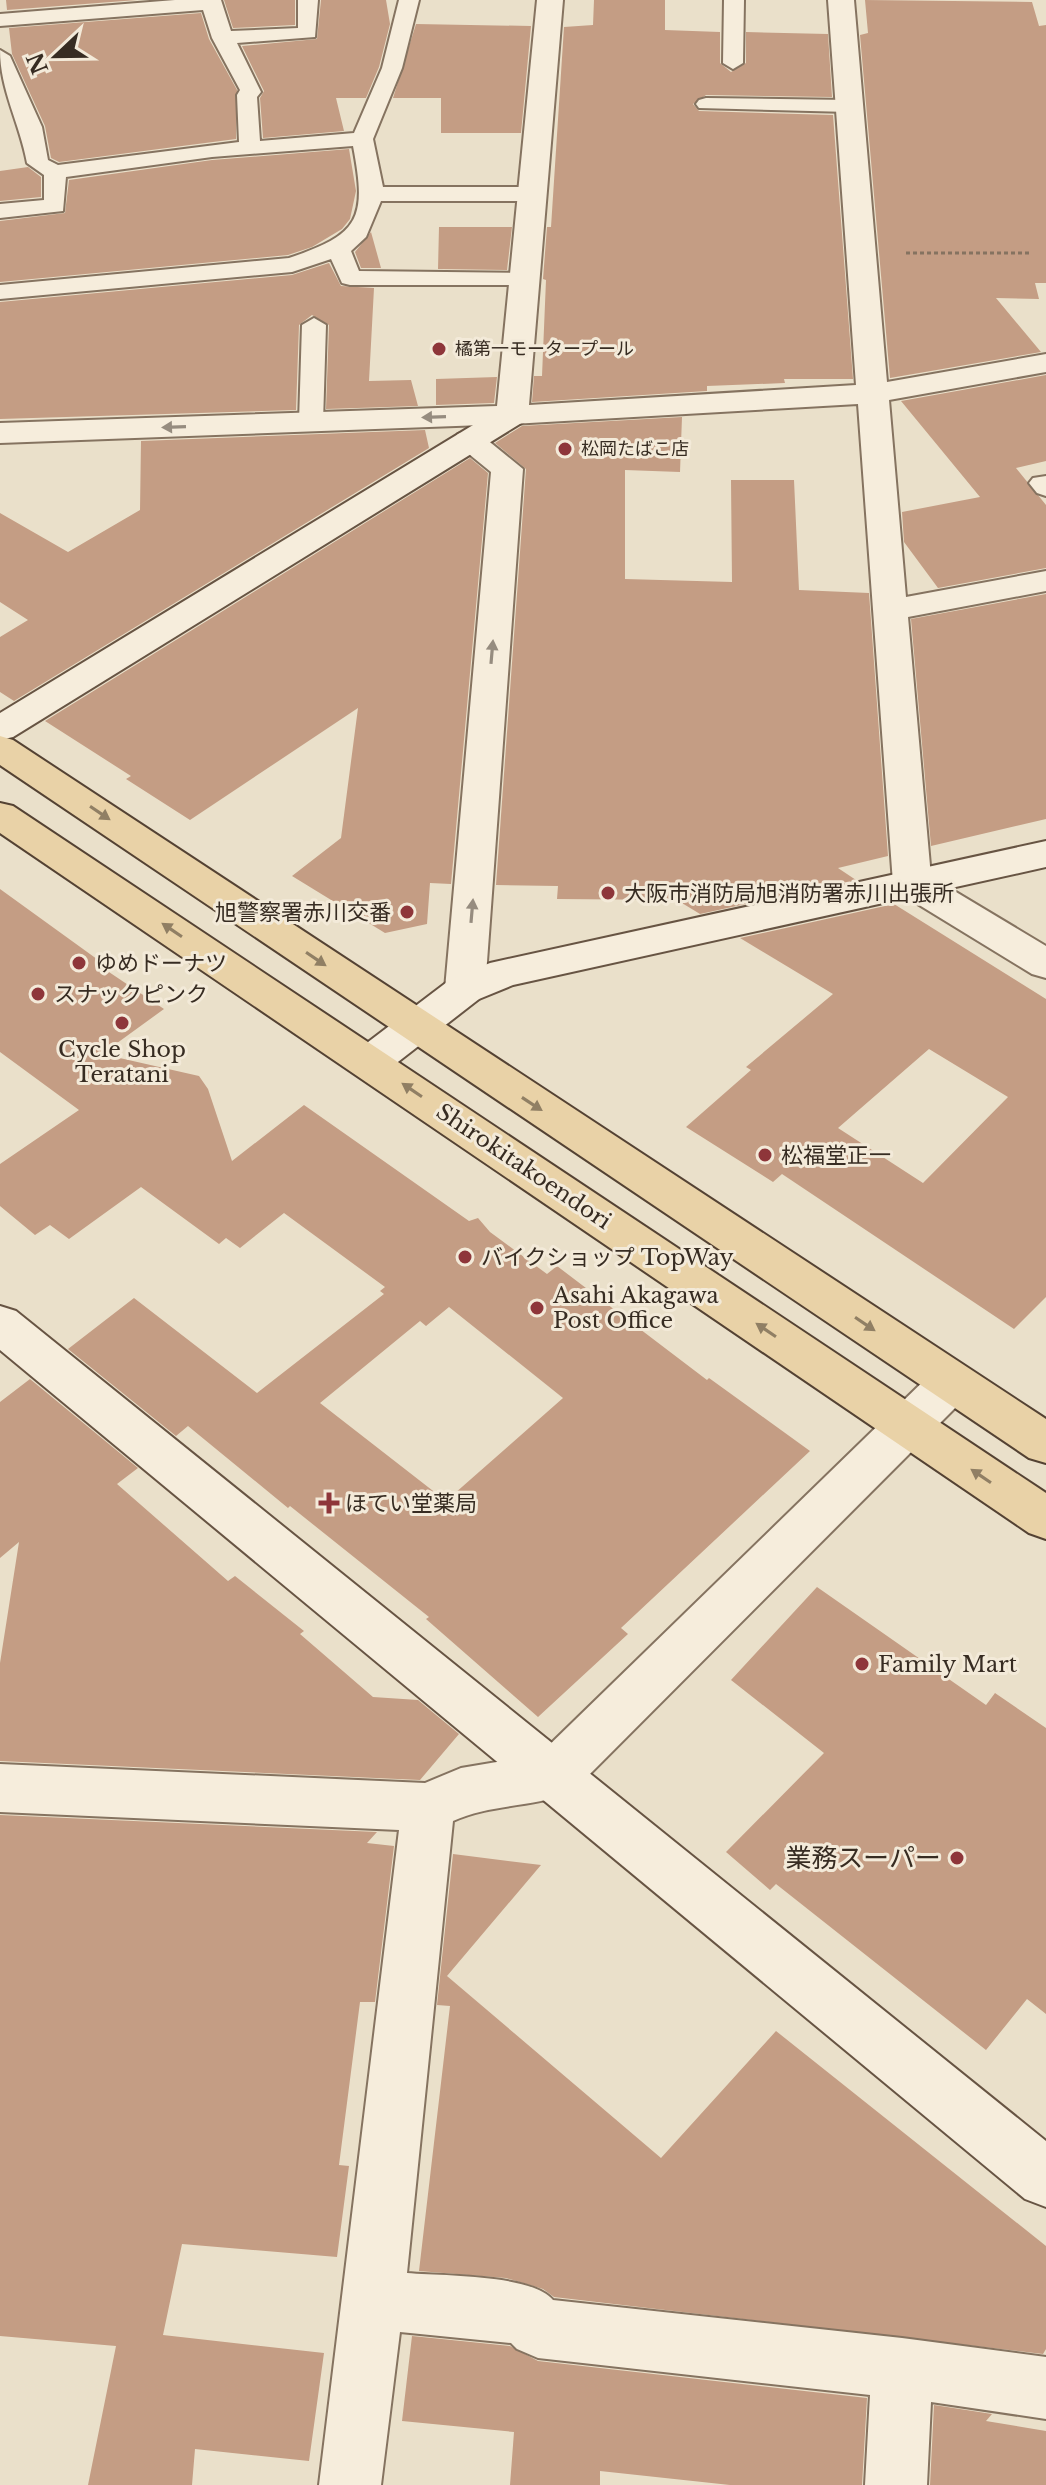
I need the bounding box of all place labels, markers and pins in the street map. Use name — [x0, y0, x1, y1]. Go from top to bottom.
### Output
place label: 橘第一モータープール — [455, 338, 634, 360]
marker: 橘第一モータープール — [430, 340, 448, 358]
place label: 松岡たばこ店 — [581, 438, 689, 460]
marker: 松岡たばこ店 — [556, 440, 574, 458]
place label: 大阪市消防局旭消防署赤川出張所 — [624, 880, 954, 907]
marker: 大阪市消防局旭消防署赤川出張所 — [599, 884, 617, 902]
place label: 旭警察署赤川交番 — [215, 899, 391, 926]
marker: 旭警察署赤川交番 — [398, 903, 416, 921]
place label: ゆめドーナツ — [95, 950, 227, 977]
marker: ゆめドーナツ — [70, 954, 88, 972]
place label: スナックピンク — [54, 981, 208, 1008]
marker: スナックピンク — [29, 985, 47, 1003]
marker: Cycle Shop Teratani — [113, 1014, 131, 1032]
place label: Cycle Shop Teratani — [58, 1036, 186, 1088]
place label: 松福堂正一 — [781, 1142, 891, 1169]
marker: 松福堂正一 — [756, 1146, 774, 1164]
place label: バイクショップ TopWay — [481, 1244, 733, 1271]
marker: バイクショップ TopWay — [456, 1248, 474, 1266]
place label: Asahi Akagawa Post Office — [552, 1282, 719, 1334]
marker: Asahi Akagawa Post Office — [528, 1299, 546, 1317]
place label: ほてい堂薬局 — [345, 1490, 477, 1517]
marker: ほてい堂薬局 — [320, 1494, 338, 1512]
place label: Family Mart — [878, 1651, 1018, 1678]
marker: Family Mart — [853, 1655, 871, 1673]
place label: 業務スーパー — [785, 1842, 941, 1874]
marker: 業務スーパー — [948, 1849, 966, 1867]

